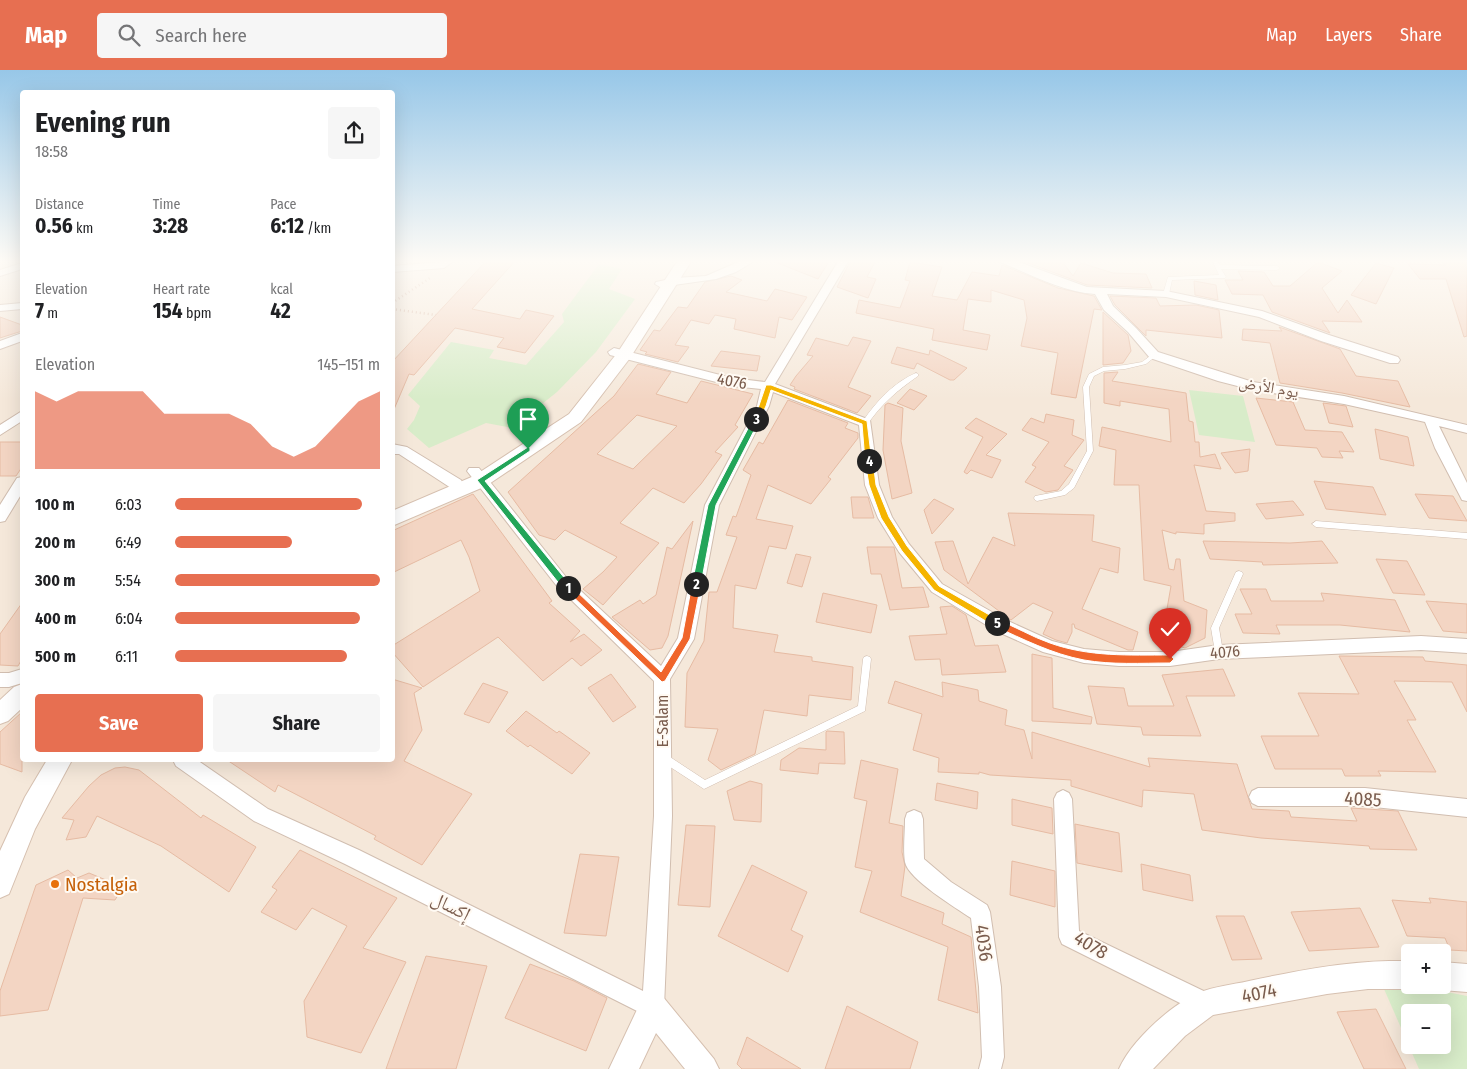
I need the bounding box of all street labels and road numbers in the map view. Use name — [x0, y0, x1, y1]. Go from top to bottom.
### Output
street label: 4076 — [716, 369, 748, 393]
street label: يوم الأرض — [1237, 372, 1300, 403]
street label: 4076 — [1209, 641, 1241, 663]
street label: E-Salam — [653, 695, 672, 747]
street label: 4085 — [1344, 787, 1382, 811]
street label: إكسال — [427, 886, 475, 927]
street label: 4036 — [970, 923, 998, 963]
street label: 4078 — [1070, 926, 1112, 964]
street label: 4074 — [1239, 978, 1279, 1008]

